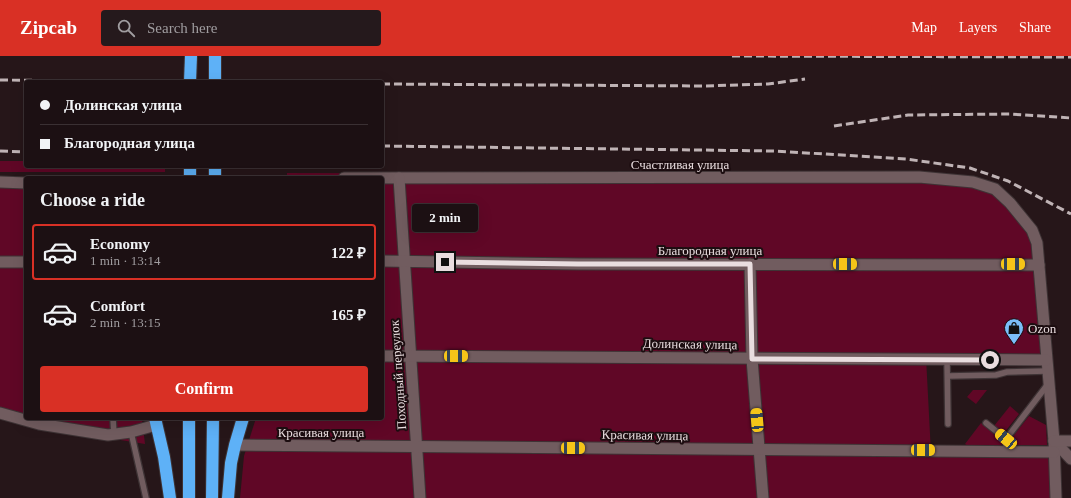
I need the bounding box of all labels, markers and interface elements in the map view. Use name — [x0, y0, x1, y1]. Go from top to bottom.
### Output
search box — [101, 10, 381, 46]
text: Zipcab — [20, 17, 77, 38]
icon: search — [115, 17, 137, 39]
text: Search here — [147, 20, 217, 36]
text: Map — [911, 20, 937, 35]
text: Layers — [959, 20, 997, 35]
text: Share — [1019, 20, 1051, 35]
text: Долинская улица — [64, 97, 182, 113]
text: Благородная улица — [64, 135, 195, 151]
street label: Счастливая улица — [631, 157, 729, 172]
text: Choose a ride — [40, 190, 145, 210]
callout: 2 min — [412, 204, 478, 232]
text: 2 min — [429, 210, 461, 225]
icon: car — [42, 234, 78, 270]
text: Economy — [90, 236, 150, 252]
street label: Благородная улица — [658, 243, 762, 258]
text: 122 ₽ — [331, 245, 366, 261]
text: 1 min · 13:14 — [90, 253, 160, 268]
route end — [436, 253, 454, 271]
car — [833, 258, 857, 270]
car — [1001, 258, 1025, 270]
icon: car — [42, 296, 78, 332]
text: Comfort — [90, 298, 145, 314]
text: 165 ₽ — [331, 307, 366, 323]
text: 2 min · 13:15 — [90, 315, 160, 330]
shop icon: Ozon — [1003, 317, 1025, 345]
street label: Походный переулок — [387, 319, 409, 430]
place label: Ozon — [1028, 321, 1057, 336]
street label: Долинская улица — [643, 336, 738, 352]
car — [444, 350, 468, 362]
route start — [981, 351, 999, 369]
button: Confirm — [40, 366, 368, 412]
car — [750, 408, 764, 432]
street label: Красивая улица — [278, 425, 365, 440]
street label: Красивая улица — [602, 427, 689, 443]
car — [993, 427, 1019, 451]
car — [561, 442, 585, 454]
car — [911, 444, 935, 456]

